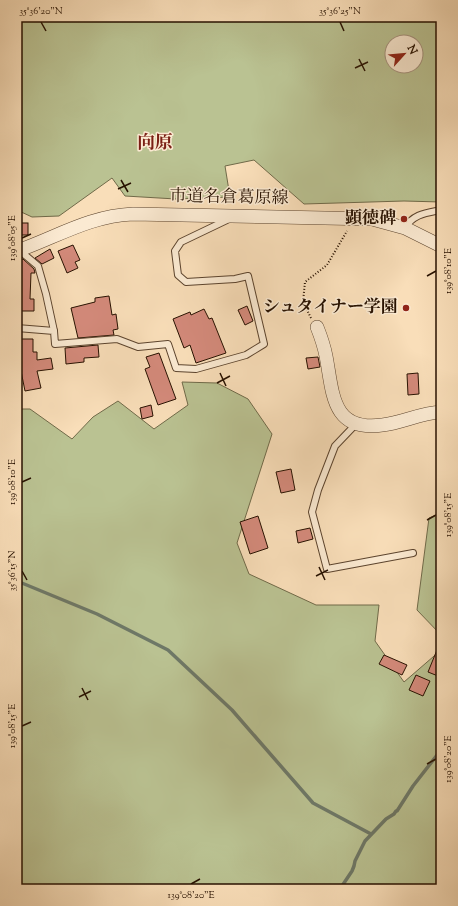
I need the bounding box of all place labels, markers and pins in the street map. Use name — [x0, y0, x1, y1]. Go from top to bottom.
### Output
place label: 顕徳碑 — [345, 207, 396, 231]
marker: 顕徳碑 — [399, 214, 409, 224]
place label: シュタイナー学園 — [263, 296, 398, 320]
marker: シュタイナー学園 — [401, 303, 411, 313]

